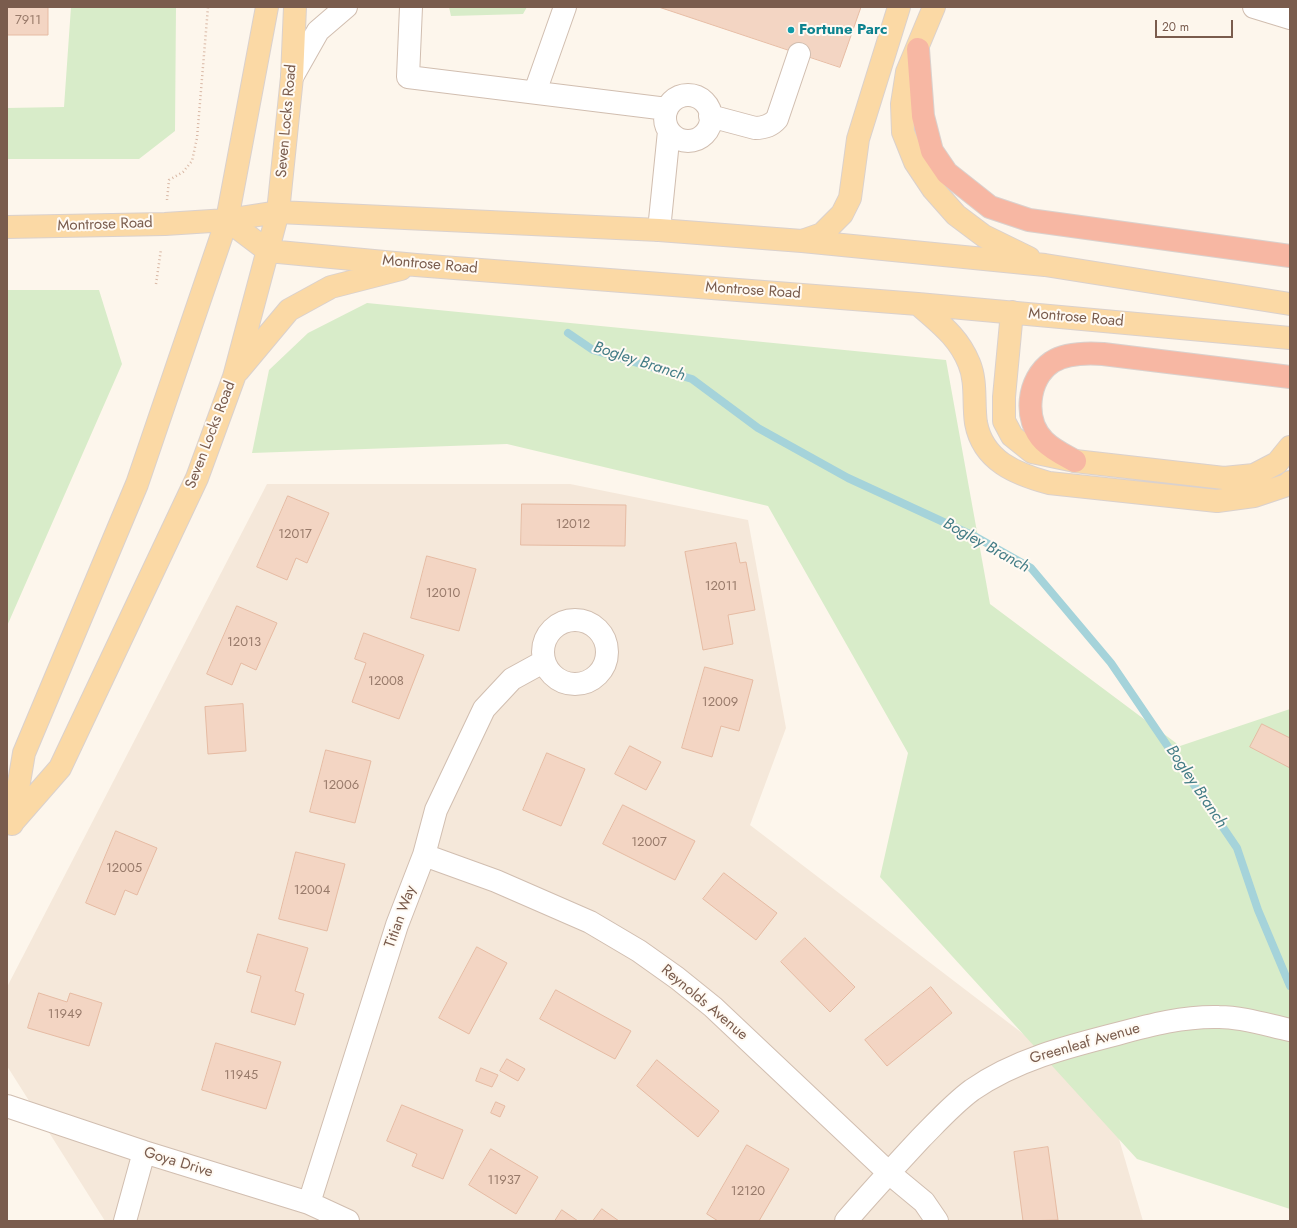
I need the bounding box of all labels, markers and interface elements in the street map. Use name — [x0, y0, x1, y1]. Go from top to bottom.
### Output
scale bar — [1157, 12, 1235, 38]
house number: 7911 — [15, 13, 41, 29]
text: 20 m — [1162, 18, 1189, 36]
place label: Fortune Parc — [799, 21, 887, 39]
marker: Fortune Parc — [786, 25, 796, 35]
street label: Seven Locks Road — [273, 64, 301, 178]
street label: Montrose Road — [57, 214, 153, 236]
street label: Montrose Road — [382, 252, 478, 278]
street label: Montrose Road — [705, 279, 801, 303]
street label: Montrose Road — [1028, 305, 1124, 331]
water label: Bogley Branch — [591, 338, 687, 386]
street label: Seven Locks Road — [182, 379, 240, 491]
water label: Bogley Branch — [940, 514, 1032, 578]
house number: 12012 — [556, 517, 590, 533]
house number: 12017 — [278, 527, 312, 543]
house number: 12011 — [705, 579, 737, 595]
house number: 12010 — [426, 586, 460, 602]
house number: 12013 — [227, 635, 261, 651]
house number: 12008 — [368, 674, 404, 690]
house number: 12009 — [702, 695, 738, 711]
water label: Bogley Branch — [1161, 742, 1231, 832]
house number: 12006 — [323, 778, 359, 794]
house number: 12007 — [631, 835, 667, 851]
house number: 12005 — [106, 861, 142, 877]
house number: 12004 — [294, 883, 330, 899]
street label: Titian Way — [381, 883, 421, 951]
street label: Reynolds Avenue — [657, 961, 751, 1045]
house number: 11949 — [48, 1007, 82, 1023]
street label: Greenleaf Avenue — [1028, 1020, 1142, 1068]
house number: 11945 — [224, 1068, 258, 1084]
street label: Goya Drive — [141, 1144, 215, 1182]
house number: 11937 — [488, 1173, 520, 1189]
house number: 12120 — [731, 1184, 765, 1200]

